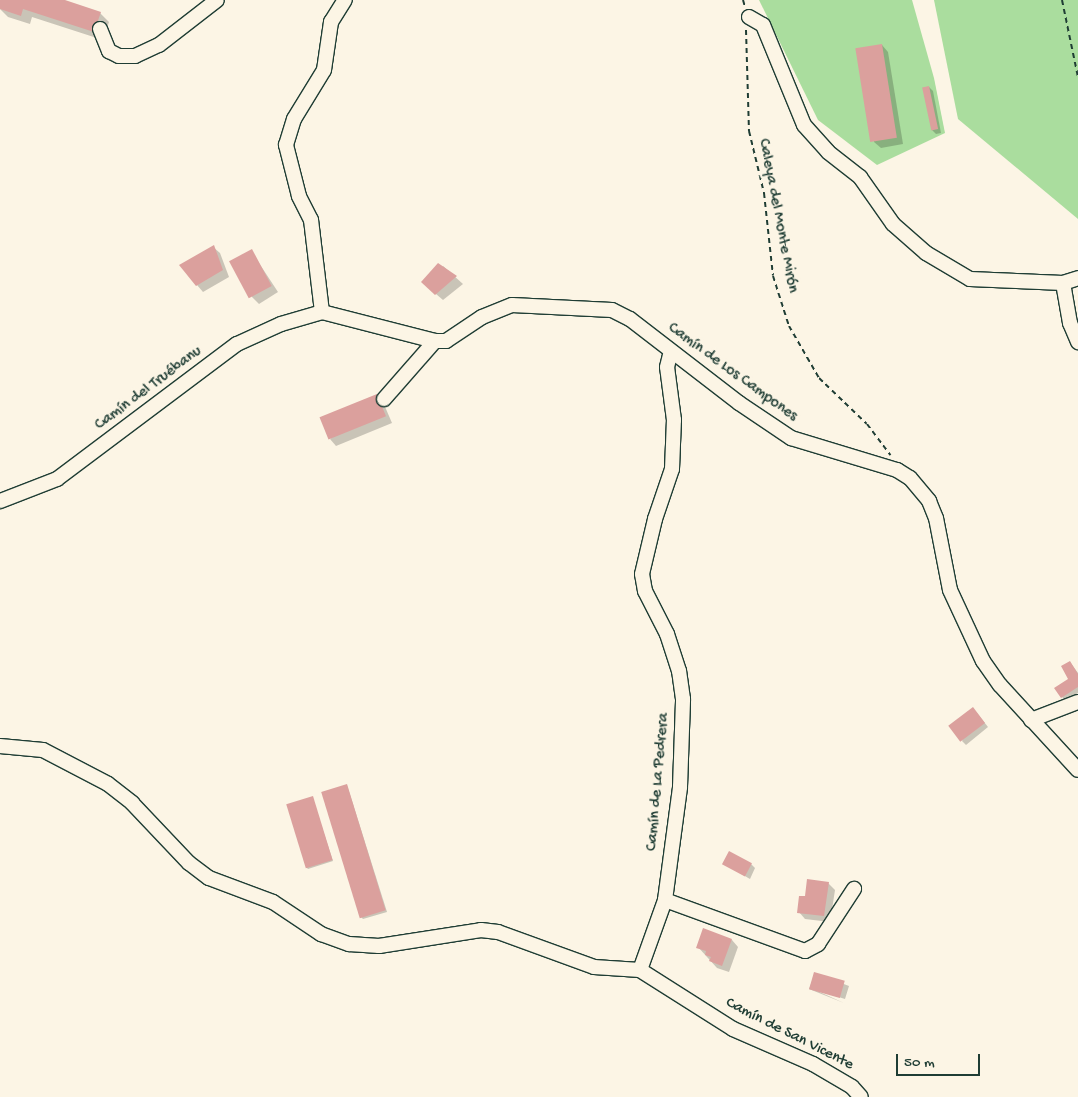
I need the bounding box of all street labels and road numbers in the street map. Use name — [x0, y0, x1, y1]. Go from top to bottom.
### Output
street label: Caleya del Monte Mirón — [753, 137, 801, 295]
street label: Camín de Los Campones — [663, 319, 801, 427]
street label: Camín del Truébanu — [92, 343, 206, 435]
street label: Camín de La Pedrera — [643, 712, 675, 852]
street label: Camín de San Vicente — [722, 994, 856, 1076]

